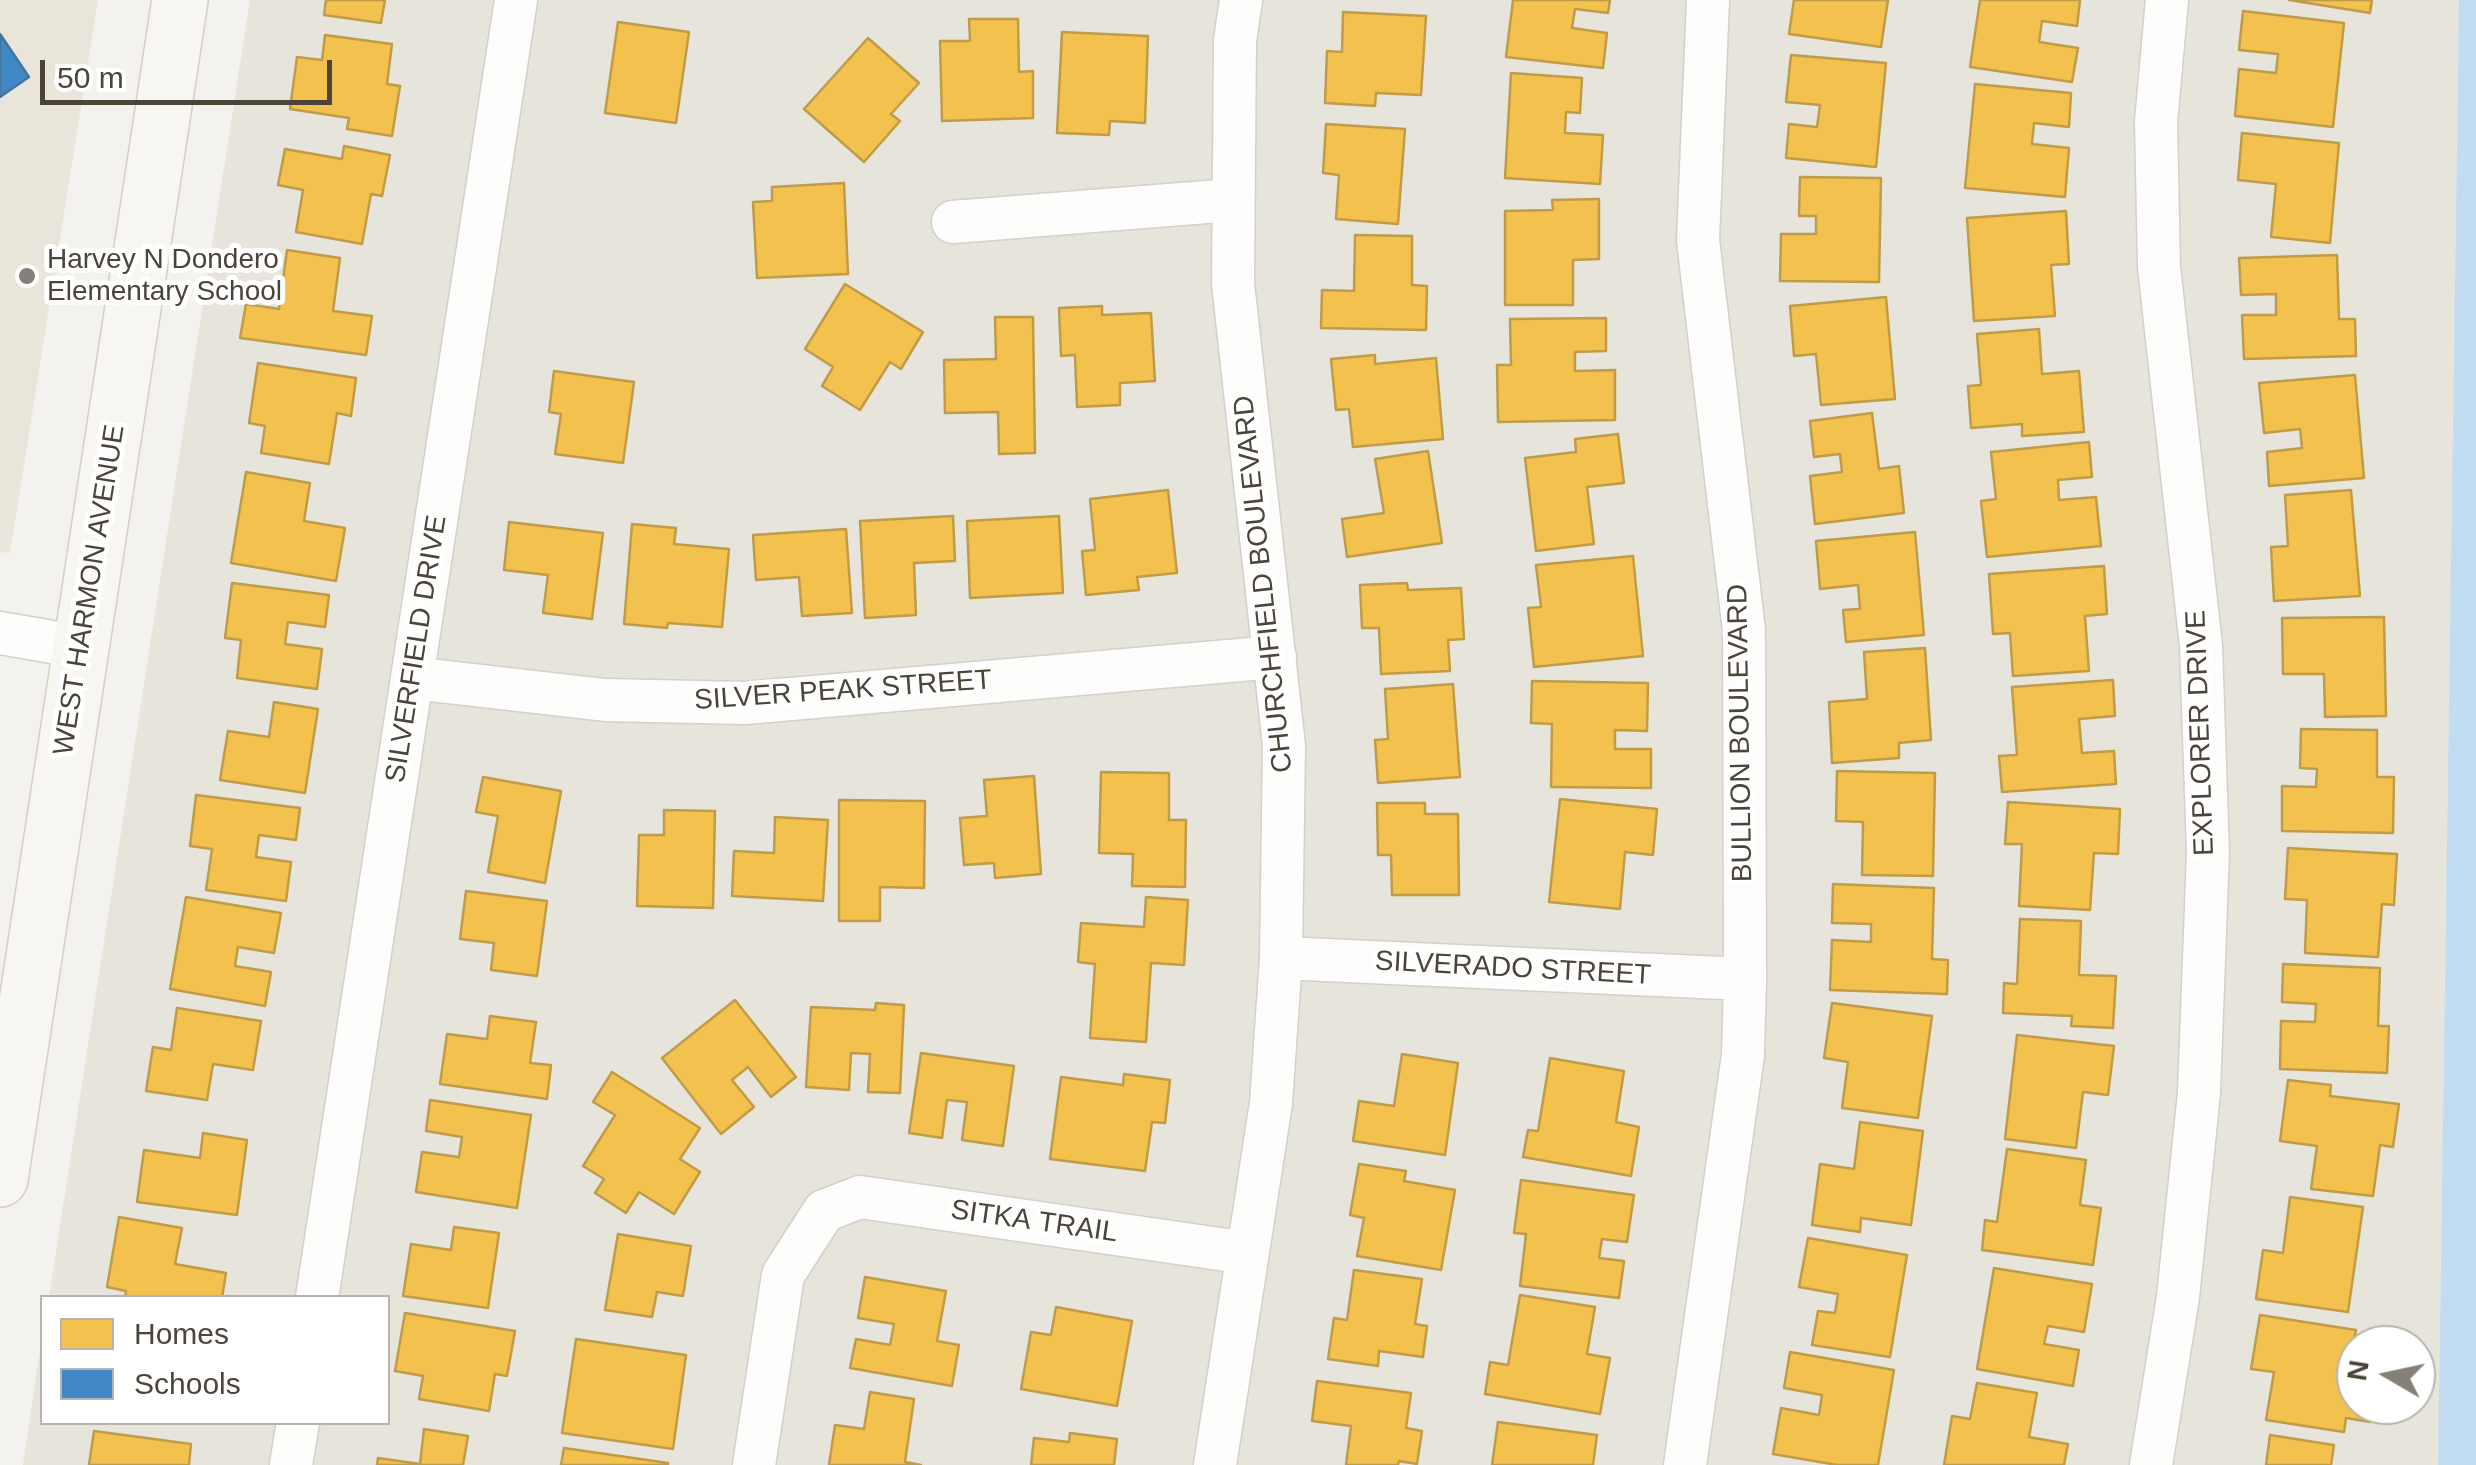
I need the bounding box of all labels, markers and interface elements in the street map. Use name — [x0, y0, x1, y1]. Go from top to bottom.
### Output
scale bar — [45, 40, 338, 102]
text: 50 m — [57, 61, 124, 94]
place label: Harvey N Dondero Elementary School — [47, 243, 282, 309]
marker: Harvey N Dondero Elementary School — [16, 265, 38, 287]
street label: CHURCHFIELD BOULEVARD — [1227, 394, 1301, 774]
street label: WEST HARMON AVENUE — [47, 422, 133, 758]
street label: SILVERFIELD DRIVE — [379, 513, 455, 785]
street label: BULLION BOULEVARD — [1722, 584, 1760, 882]
street label: EXPLORER DRIVE — [2180, 610, 2222, 856]
street label: SILVER PEAK STREET — [693, 664, 993, 718]
street label: SILVERADO STREET — [1374, 945, 1652, 993]
street label: SITKA TRAIL — [948, 1194, 1120, 1250]
legend — [40, 1295, 390, 1425]
text: Homes — [134, 1317, 229, 1350]
north arrow — [2336, 1325, 2436, 1425]
text: N — [2341, 1358, 2375, 1383]
text: Schools — [134, 1367, 241, 1400]

